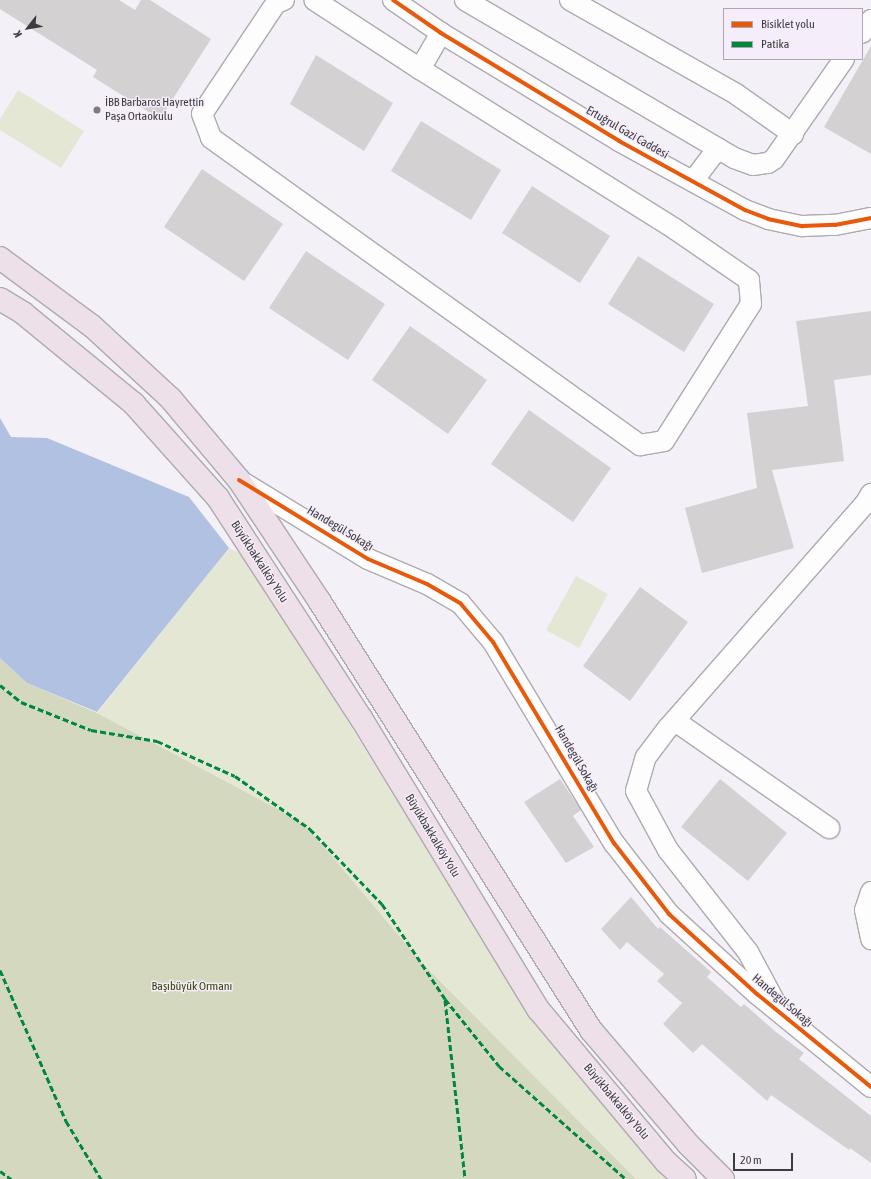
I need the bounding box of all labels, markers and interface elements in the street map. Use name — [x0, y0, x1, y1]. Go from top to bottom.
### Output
north arrow — [8, 8, 48, 48]
legend — [723, 8, 863, 60]
text: Bisiklet yolu — [761, 17, 815, 31]
text: K — [11, 29, 24, 40]
text: Patika — [761, 37, 789, 51]
place label: İBB Barbaros Hayrettin Paşa Ortaokulu — [105, 96, 204, 124]
street label: Ertuğrul Gazi Caddesi — [583, 104, 671, 162]
marker: İBB Barbaros Hayrettin Paşa Ortaokulu — [92, 105, 102, 115]
street label: Handegül Sokağı — [304, 504, 376, 554]
street label: Büyükbakkalköy Yolu — [227, 518, 291, 606]
street label: Handegül Sokağı — [551, 723, 601, 795]
street label: Büyükbakkalköy Yolu — [401, 792, 463, 880]
street label: Handegül Sokağı — [749, 971, 815, 1031]
park label: Başıbüyük Ormanı — [152, 980, 232, 994]
street label: Büyükbakkalköy Yolu — [580, 1061, 652, 1143]
scale bar — [735, 1145, 795, 1171]
text: 20 m — [740, 1153, 762, 1167]

